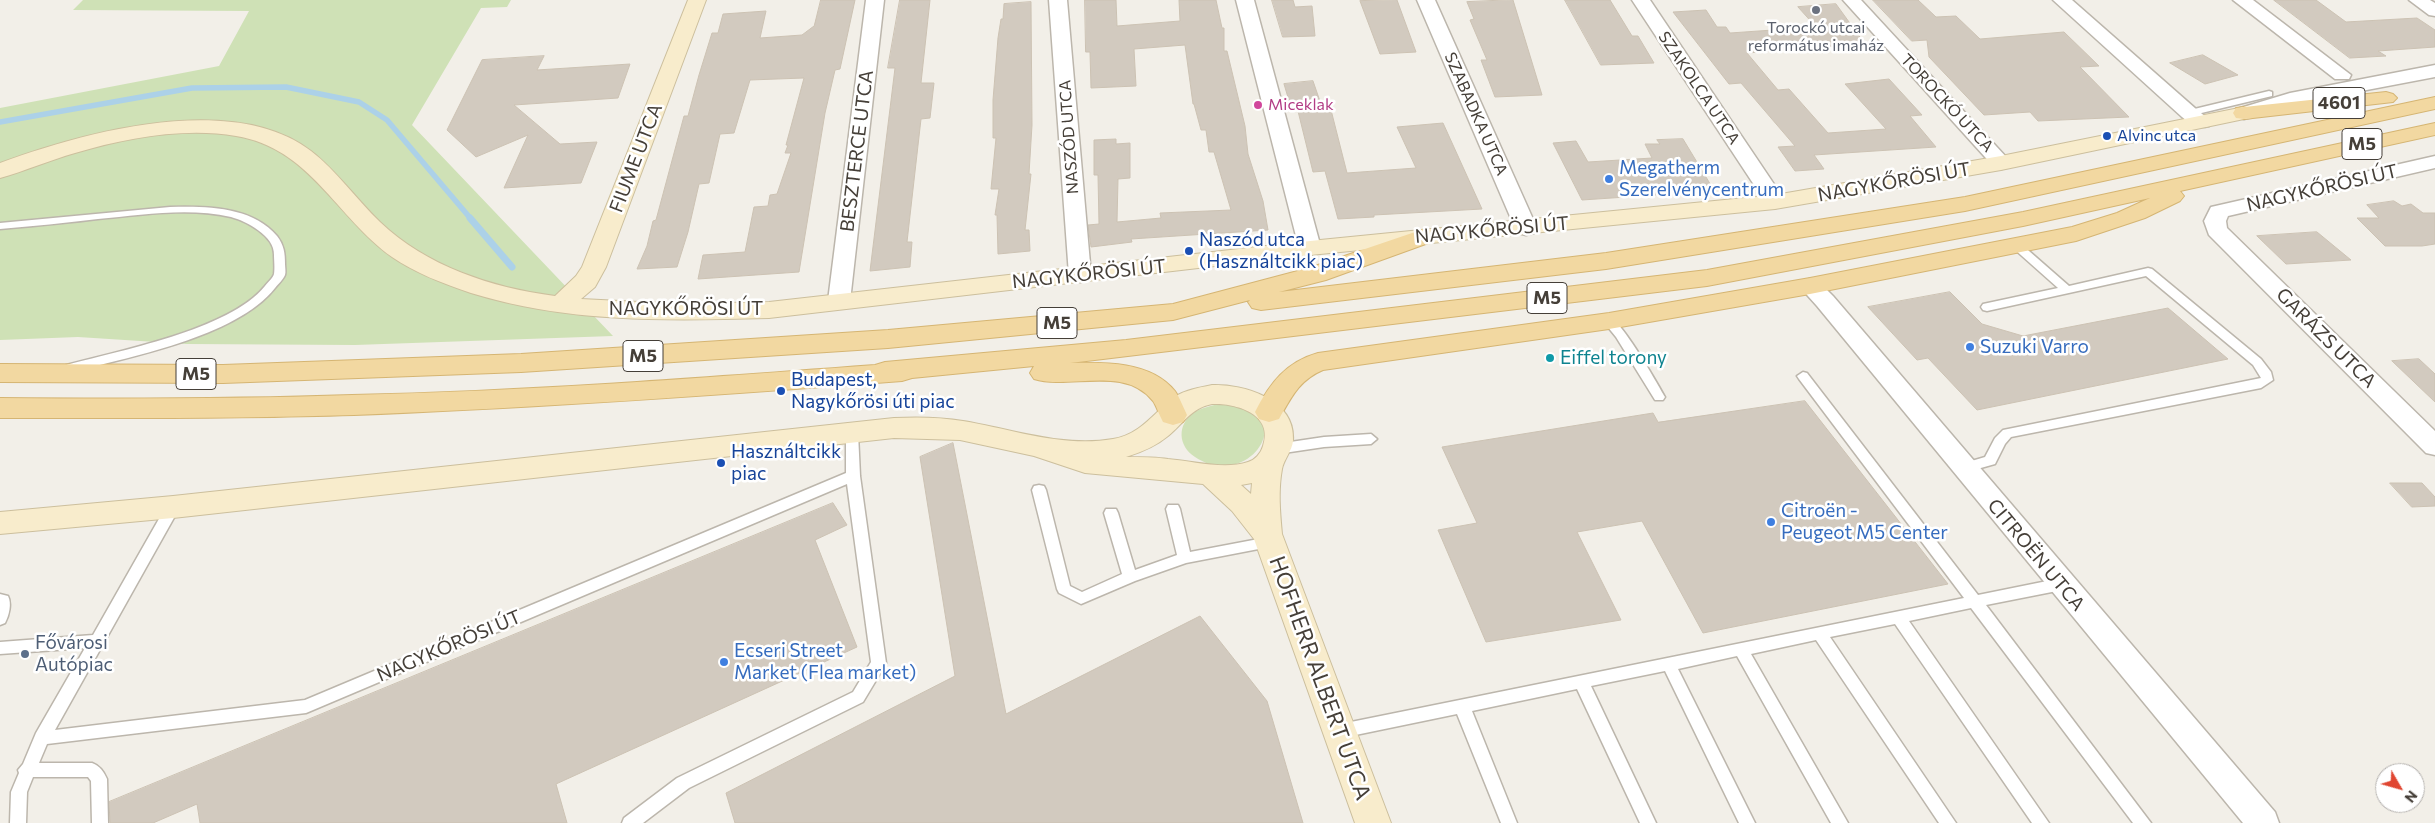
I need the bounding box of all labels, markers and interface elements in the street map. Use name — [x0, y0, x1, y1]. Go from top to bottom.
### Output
marker: Torockó utcai református imaház — [1810, 4, 1822, 16]
place label: Torockó utcai református imaház — [1748, 18, 1884, 56]
street label: SZAKOLCA UTCA — [1654, 28, 1744, 148]
street label: SZABADKA UTCA — [1440, 50, 1512, 178]
street label: TOROCKÓ UTCA — [1897, 50, 1997, 156]
street label: BESZTERCE UTCA — [836, 69, 878, 233]
street label: NASZÓD UTCA — [1055, 79, 1083, 195]
road number: 4601 — [2313, 88, 2365, 119]
place label: Miceklak — [1268, 95, 1334, 115]
marker: Miceklak — [1252, 99, 1264, 111]
street label: FIUME UTCA — [605, 100, 667, 216]
place label: Alvinc utca — [2117, 126, 2196, 146]
road number: M5 — [2342, 128, 2382, 160]
marker: Alvinc utca — [2101, 130, 2113, 142]
place label: Megatherm Szerelvénycentrum — [1619, 157, 1784, 201]
street label: NAGYKŐRÖSI ÚT — [1816, 157, 1972, 207]
street label: NAGYKŐRÖSI ÚT — [2244, 160, 2400, 216]
marker: Megatherm Szerelvénycentrum — [1603, 173, 1615, 185]
street label: NAGYKŐRÖSI ÚT — [1414, 212, 1570, 248]
place label: Naszód utca (Használtcikk piac) — [1199, 229, 1363, 273]
marker: Naszód utca (Használtcikk piac) — [1183, 245, 1195, 257]
street label: NAGYKŐRÖSI ÚT — [1011, 255, 1167, 293]
road number: M5 — [1527, 282, 1567, 314]
street label: GARÁZS UTCA — [2271, 283, 2381, 393]
street label: NAGYKŐRÖSI ÚT — [609, 298, 763, 320]
road number: M5 — [1037, 307, 1077, 338]
place label: Suzuki Varro — [1980, 336, 2089, 358]
road number: M5 — [623, 341, 663, 372]
marker: Suzuki Varro — [1964, 341, 1976, 353]
place label: Eiffel torony — [1560, 347, 1667, 369]
marker: Eiffel torony — [1544, 352, 1556, 364]
road number: M5 — [176, 358, 216, 389]
place label: Budapest, Nagykőrösi úti piac — [791, 369, 955, 413]
marker: Budapest, Nagykőrösi úti piac — [775, 385, 787, 397]
place label: Használtcikk piac — [731, 441, 841, 485]
marker: Használtcikk piac — [715, 457, 727, 469]
street label: CITROËN UTCA — [1983, 494, 2089, 616]
place label: Citroën - Peugeot M5 Center — [1781, 500, 1948, 544]
marker: Citroën - Peugeot M5 Center — [1765, 516, 1777, 528]
street label: HOFHERR ALBERT UTCA — [1264, 552, 1376, 804]
street label: NAGYKŐRÖSI ÚT — [373, 605, 525, 687]
place label: Fővárosi Autópiac — [35, 632, 113, 676]
place label: Ecseri Street Market (Flea market) — [734, 640, 916, 684]
marker: Fővárosi Autópiac — [19, 648, 31, 660]
marker: Ecseri Street Market (Flea market) — [718, 656, 730, 668]
north arrow — [2375, 763, 2425, 813]
text: N — [2401, 788, 2421, 806]

